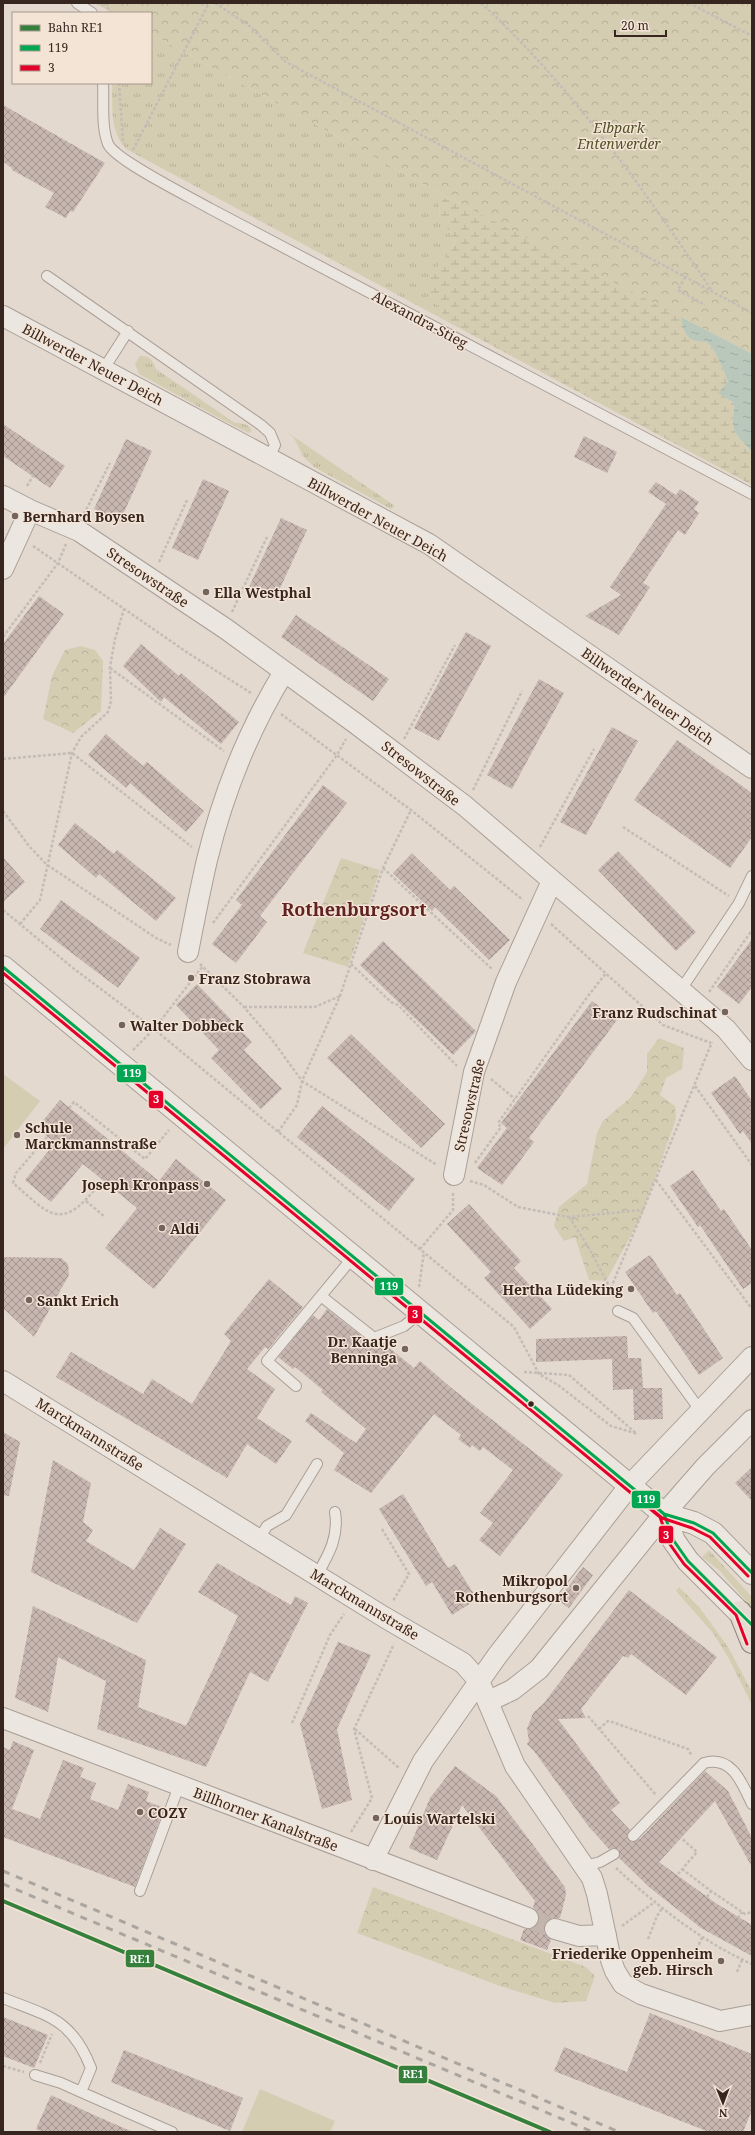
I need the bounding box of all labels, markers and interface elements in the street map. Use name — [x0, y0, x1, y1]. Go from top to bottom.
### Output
legend — [12, 12, 152, 84]
scale bar — [615, 12, 666, 38]
text: 20 m — [621, 17, 649, 34]
text: Bahn RE1 — [48, 19, 103, 36]
text: 119 — [48, 39, 68, 56]
text: 3 — [48, 59, 55, 76]
park label: Elbpark Entenwerder — [576, 118, 661, 153]
street label: Alexandra-Stieg — [369, 286, 472, 352]
street label: Billwerder Neuer Deich — [19, 319, 167, 409]
street label: Billwerder Neuer Deich — [305, 473, 452, 566]
place label: Bernhard Boysen — [23, 507, 145, 526]
marker: Bernhard Boysen — [10, 511, 20, 521]
street label: Stresowstraße — [103, 543, 193, 611]
place label: Ella Westphal — [214, 583, 311, 602]
marker: Ella Westphal — [201, 587, 211, 597]
street label: Billwerder Neuer Deich — [578, 643, 718, 749]
street label: Stresowstraße — [378, 736, 464, 810]
district label: Rothenburgsort — [281, 897, 427, 921]
place label: Franz Stobrawa — [199, 969, 311, 988]
marker: Franz Stobrawa — [186, 973, 196, 983]
place label: Franz Rudschinat — [592, 1003, 717, 1022]
marker: Franz Rudschinat — [720, 1007, 730, 1017]
place label: Walter Dobbeck — [130, 1016, 244, 1035]
marker: Walter Dobbeck — [117, 1020, 127, 1030]
street label: Stresowstraße — [449, 1057, 489, 1153]
line badge: 119 — [116, 1064, 147, 1083]
text: 119 — [123, 1065, 141, 1080]
line badge: 3 — [148, 1090, 164, 1109]
text: 3 — [153, 1091, 159, 1106]
place label: Schule Marckmannstraße — [25, 1118, 157, 1153]
marker: Schule Marckmannstraße — [12, 1130, 22, 1140]
place label: Joseph Kronpass — [81, 1175, 199, 1194]
marker: Joseph Kronpass — [202, 1179, 212, 1189]
place label: Aldi — [170, 1219, 200, 1238]
marker: Aldi — [157, 1223, 167, 1233]
line badge: 119 — [374, 1277, 404, 1296]
text: 119 — [380, 1278, 398, 1293]
place label: Hertha Lüdeking — [503, 1280, 623, 1299]
marker: Hertha Lüdeking — [626, 1284, 636, 1294]
place label: Sankt Erich — [37, 1291, 119, 1310]
marker: Sankt Erich — [24, 1295, 34, 1305]
line badge: 3 — [407, 1305, 423, 1324]
text: 3 — [412, 1306, 418, 1321]
place label: Dr. Kaatje Benninga — [328, 1332, 397, 1367]
marker: Dr. Kaatje Benninga — [400, 1344, 410, 1354]
street label: Marckmannstraße — [32, 1393, 148, 1475]
unlabelled marker — [526, 1399, 536, 1409]
line badge: 119 — [631, 1490, 661, 1509]
text: 119 — [637, 1491, 655, 1506]
line badge: 3 — [658, 1525, 674, 1544]
text: 3 — [663, 1527, 669, 1542]
street label: Marckmannstraße — [307, 1564, 423, 1644]
place label: Mikropol Rothenburgsort — [455, 1571, 568, 1606]
marker: Mikropol Rothenburgsort — [571, 1583, 581, 1593]
street label: Billhorner Kanalstraße — [191, 1783, 341, 1855]
place label: COZY — [148, 1803, 188, 1822]
marker: COZY — [135, 1807, 145, 1817]
place label: Louis Wartelski — [384, 1809, 495, 1828]
marker: Louis Wartelski — [371, 1813, 381, 1823]
place label: Friederike Oppenheim geb. Hirsch — [552, 1944, 713, 1979]
line badge: RE1 — [125, 1949, 155, 1968]
text: RE1 — [129, 1951, 151, 1966]
marker: Friederike Oppenheim geb. Hirsch — [716, 1956, 726, 1966]
line badge: RE1 — [398, 2065, 428, 2084]
text: RE1 — [402, 2066, 424, 2081]
north arrow — [703, 2083, 743, 2123]
text: N — [718, 2106, 728, 2121]

